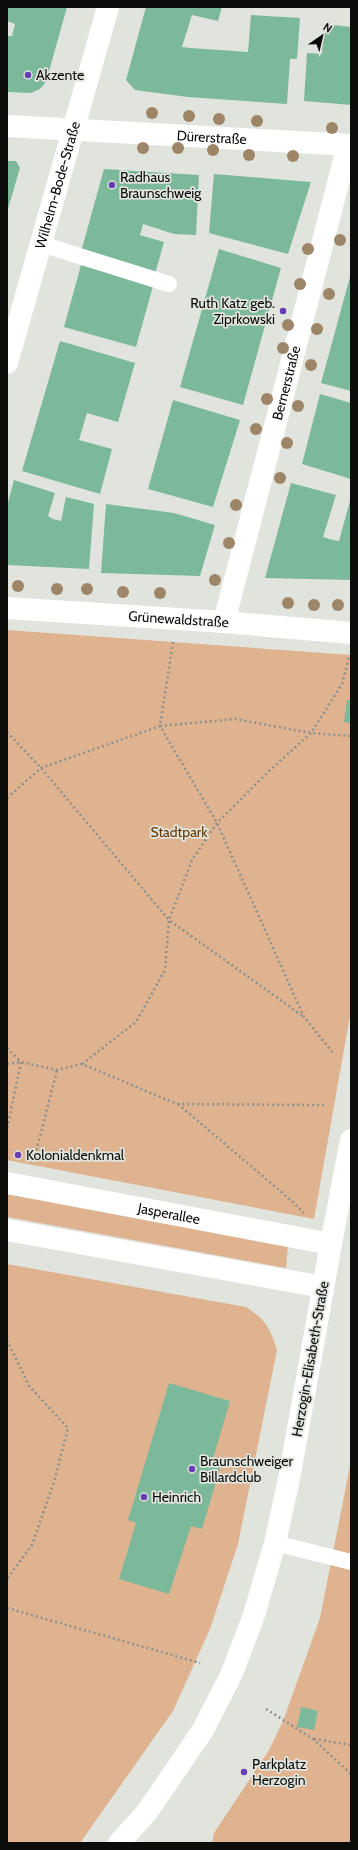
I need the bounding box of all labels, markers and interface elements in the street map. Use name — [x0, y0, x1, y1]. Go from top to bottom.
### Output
north arrow — [302, 16, 342, 56]
text: N — [320, 20, 335, 36]
place label: Akzente — [36, 66, 84, 84]
marker: Akzente — [23, 70, 33, 80]
street label: Wilhelm-Bode-Straße — [31, 119, 84, 251]
street label: Dürerstraße — [176, 126, 247, 148]
place label: Radhaus Braunschweig — [120, 168, 202, 202]
marker: Radhaus Braunschweig — [107, 180, 117, 190]
place label: Ruth Katz geb. Ziprkowski — [190, 294, 275, 328]
marker: Ruth Katz geb. Ziprkowski — [278, 306, 288, 316]
street label: Bernerstraße — [268, 344, 304, 422]
street label: Grünewaldstraße — [128, 607, 230, 631]
park label: Stadtpark — [150, 823, 208, 841]
place label: Kolonialdenkmal — [26, 1146, 125, 1164]
marker: Kolonialdenkmal — [13, 1150, 23, 1160]
street label: Jasperallee — [136, 1199, 202, 1228]
street label: Herzogin-Elisabeth-Straße — [287, 1280, 333, 1438]
place label: Braunschweiger Billardclub — [200, 1452, 293, 1486]
marker: Braunschweiger Billardclub — [187, 1464, 197, 1474]
place label: Heinrich — [152, 1488, 201, 1506]
marker: Heinrich — [139, 1492, 149, 1502]
place label: Parkplatz Herzogin — [252, 1755, 307, 1789]
marker: Parkplatz Herzogin — [239, 1767, 249, 1777]

